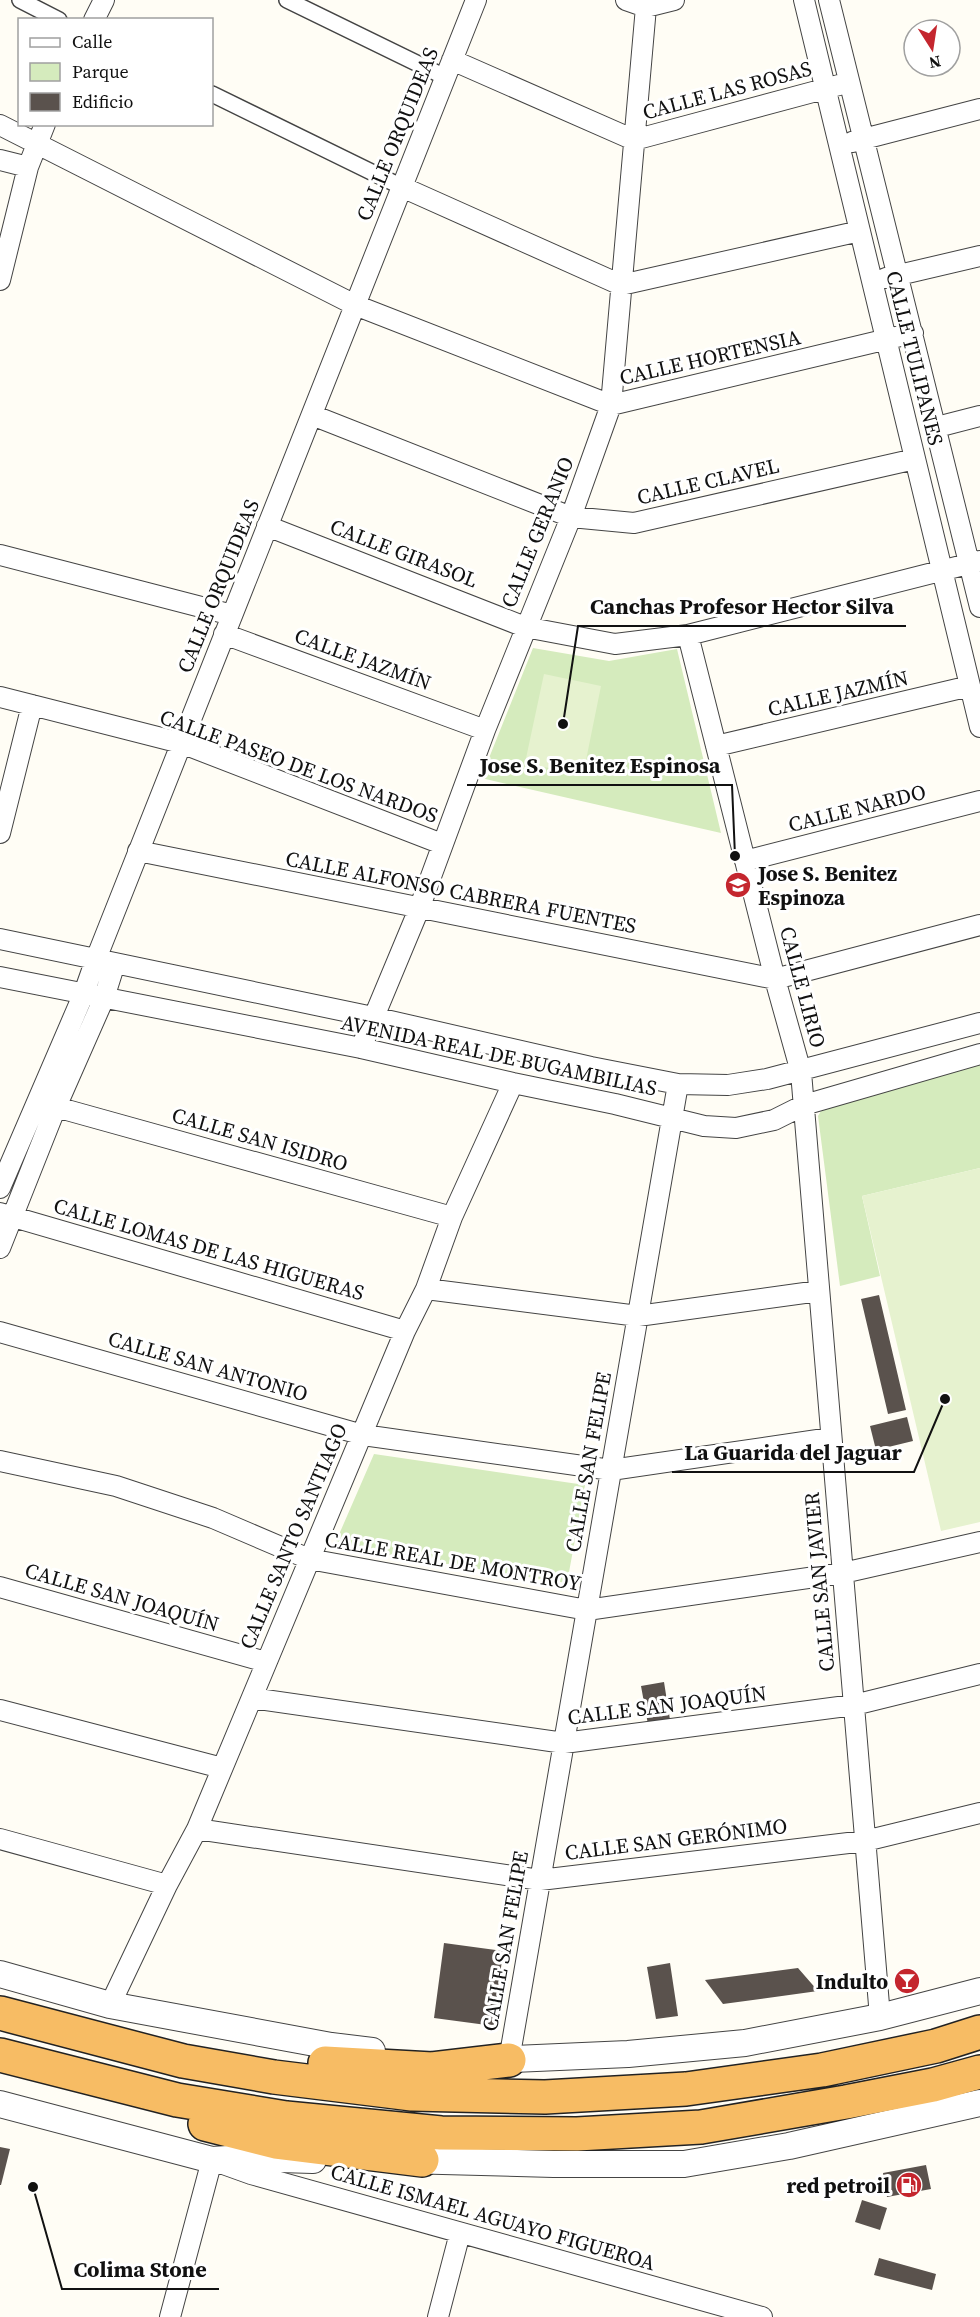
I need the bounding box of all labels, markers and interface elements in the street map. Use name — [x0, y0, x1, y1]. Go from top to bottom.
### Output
legend — [18, 18, 213, 126]
north arrow — [902, 18, 962, 78]
text: Calle — [72, 29, 112, 54]
street label: CALLE ORQUIDEAS — [349, 43, 445, 225]
text: N — [927, 51, 943, 75]
street label: CALLE LAS ROSAS — [639, 53, 815, 127]
text: Parque — [72, 59, 129, 84]
text: Edificio — [72, 89, 133, 114]
street label: CALLE TULIPANES — [879, 268, 951, 448]
street label: CALLE HORTENSIA — [617, 322, 803, 392]
street label: CALLE CLAVEL — [634, 451, 782, 511]
street label: CALLE GERANIO — [493, 452, 581, 612]
street label: CALLE ORQUIDEAS — [170, 495, 266, 677]
street label: CALLE GIRASOL — [326, 511, 482, 595]
callout: Canchas Profesor Hector Silva — [578, 586, 906, 626]
text: Canchas Profesor Hector Silva — [590, 591, 894, 621]
street label: CALLE JAZMÍN — [291, 621, 435, 697]
street label: CALLE JAZMÍN — [765, 663, 911, 723]
street label: CALLE PASEO DE LOS NARDOS — [156, 702, 442, 830]
callout: Jose S. Benitez Espinosa — [467, 745, 732, 785]
text: Jose S. Benitez Espinosa — [477, 750, 721, 780]
street label: CALLE NARDO — [785, 777, 929, 839]
street label: CALLE ALFONSO CABRERA FUENTES — [283, 844, 639, 940]
place label: Jose S. Benitez Espinoza — [756, 859, 897, 912]
school or university icon: Jose S. Benitez Espinoza — [723, 870, 753, 900]
street label: CALLE LIRIO — [773, 923, 833, 1051]
street label: AVENIDA REAL DE BUGAMBILIAS — [338, 1007, 660, 1103]
street label: CALLE SAN ISIDRO — [169, 1100, 351, 1178]
street label: CALLE LOMAS DE LAS HIGUERAS — [50, 1191, 368, 1307]
street label: CALLE SAN ANTONIO — [105, 1324, 311, 1408]
street label: CALLE SAN FELIPE — [558, 1370, 618, 1554]
street label: CALLE SANTO SANTIAGO — [232, 1419, 354, 1653]
callout: La Guarida del Jaguar — [672, 1432, 914, 1472]
text: La Guarida del Jaguar — [684, 1437, 903, 1467]
street label: CALLE SAN JAVIER — [797, 1491, 841, 1673]
street label: CALLE REAL DE MONTROY — [323, 1524, 584, 1598]
street label: CALLE SAN JOAQUÍN — [22, 1555, 222, 1639]
street label: CALLE SAN JOAQUÍN — [566, 1678, 768, 1732]
street label: CALLE SAN GERÓNIMO — [563, 1811, 789, 1867]
street label: CALLE SAN FELIPE — [475, 1849, 535, 2033]
bar icon: Indulto — [892, 1966, 922, 1996]
place label: Indulto — [816, 1967, 888, 1996]
street label: CALLE ISMAEL AGUAYO FIGUEROA — [327, 2157, 659, 2277]
fuel station icon: red petroil — [894, 2170, 924, 2200]
place label: red petroil — [787, 2171, 890, 2200]
callout: Colima Stone — [62, 2249, 219, 2289]
text: Colima Stone — [73, 2254, 207, 2284]

